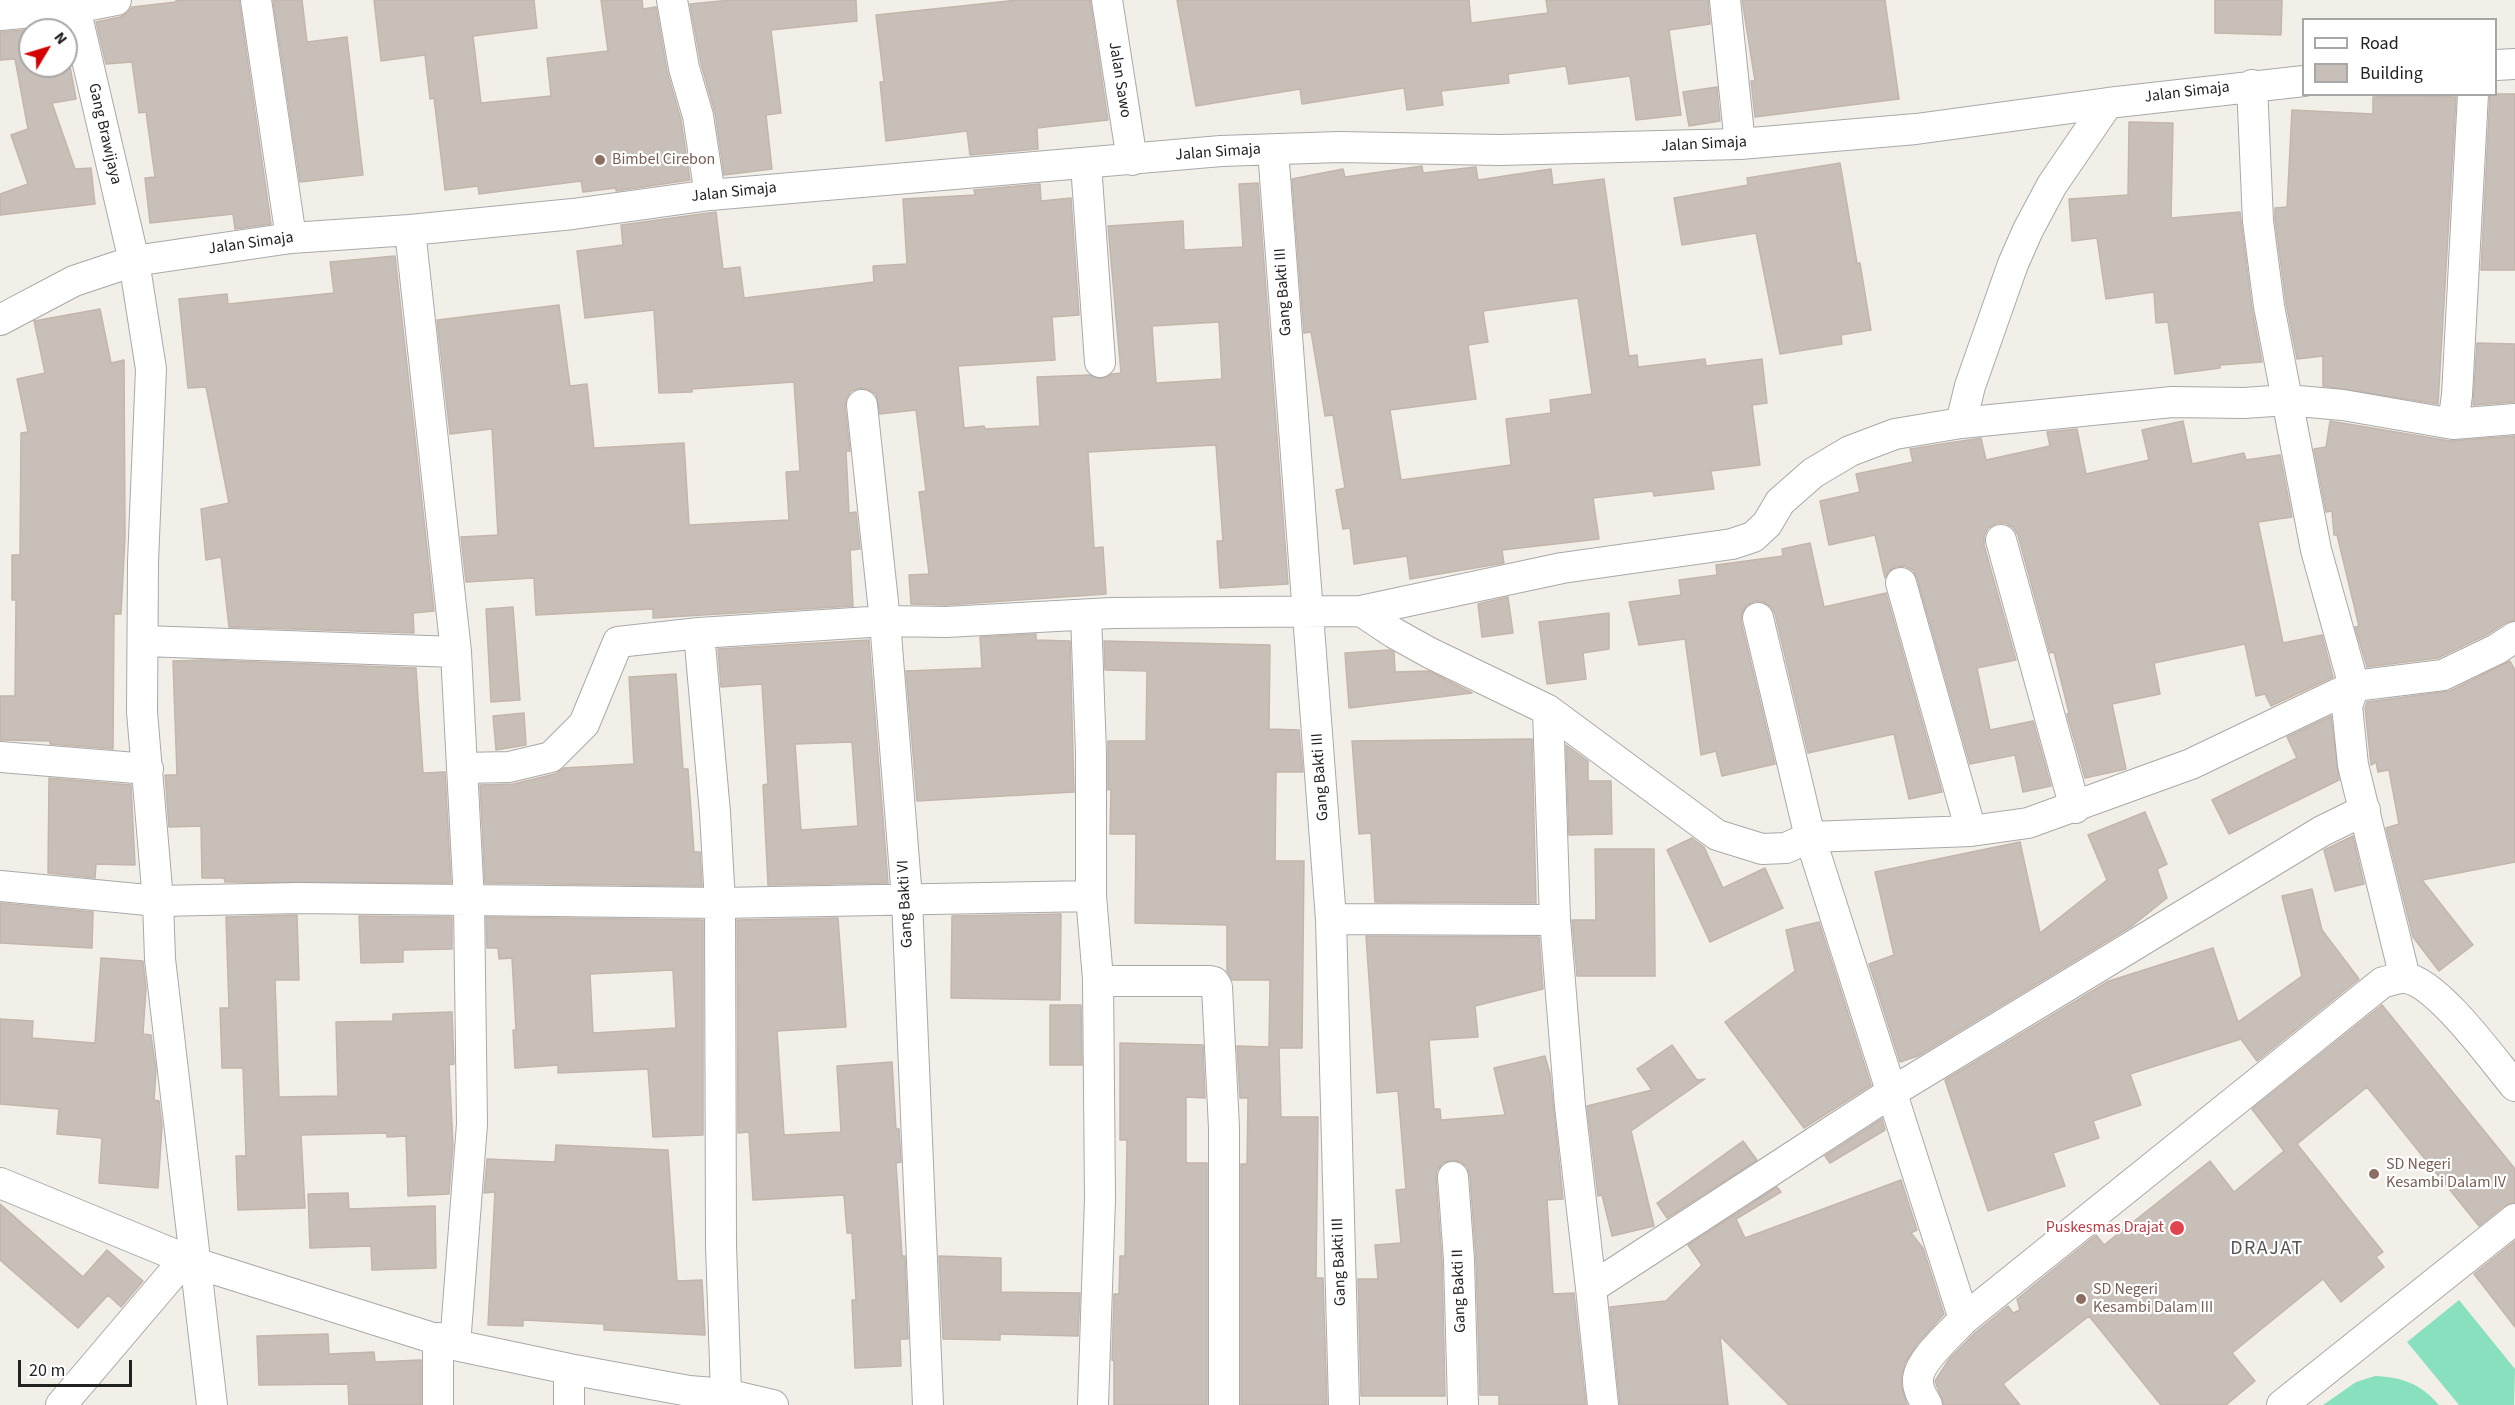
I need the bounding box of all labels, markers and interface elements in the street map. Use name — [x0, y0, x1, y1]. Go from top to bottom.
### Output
north arrow — [18, 18, 78, 78]
legend — [2302, 18, 2497, 96]
text: N — [49, 27, 73, 49]
text: Road — [2360, 31, 2399, 56]
street label: Jalan Sawo — [1104, 41, 1134, 119]
text: Building — [2360, 61, 2423, 86]
street label: Jalan Simaja — [2143, 78, 2231, 108]
street label: Gang Brawijaya — [83, 82, 125, 186]
street label: Jalan Simaja — [1661, 133, 1747, 157]
street label: Jalan Simaja — [1175, 140, 1261, 166]
place label: Bimbel Cirebon — [612, 150, 715, 170]
marker: Bimbel Cirebon — [593, 153, 607, 167]
street label: Jalan Simaja — [690, 179, 778, 207]
street label: Jalan Simaja — [207, 229, 295, 259]
street label: Gang Bakti III — [1271, 247, 1297, 337]
street label: Gang Bakti III — [1308, 732, 1334, 822]
street label: Gang Bakti VI — [894, 860, 918, 948]
place label: SD Negeri Kesambi Dalam IV — [2386, 1155, 2506, 1193]
marker: SD Negeri Kesambi Dalam IV — [2367, 1167, 2381, 1181]
street label: Gang Bakti III — [1329, 1218, 1351, 1306]
place label: Puskesmas Drajat — [2046, 1218, 2164, 1238]
marker: Puskesmas Drajat — [2168, 1219, 2186, 1237]
district label: DRAJAT — [2230, 1238, 2304, 1262]
street label: Gang Bakti II — [1449, 1249, 1471, 1333]
place label: SD Negeri Kesambi Dalam III — [2093, 1280, 2213, 1318]
marker: SD Negeri Kesambi Dalam III — [2074, 1292, 2088, 1306]
scale bar — [21, 1348, 135, 1386]
text: 20 m — [29, 1358, 65, 1383]

